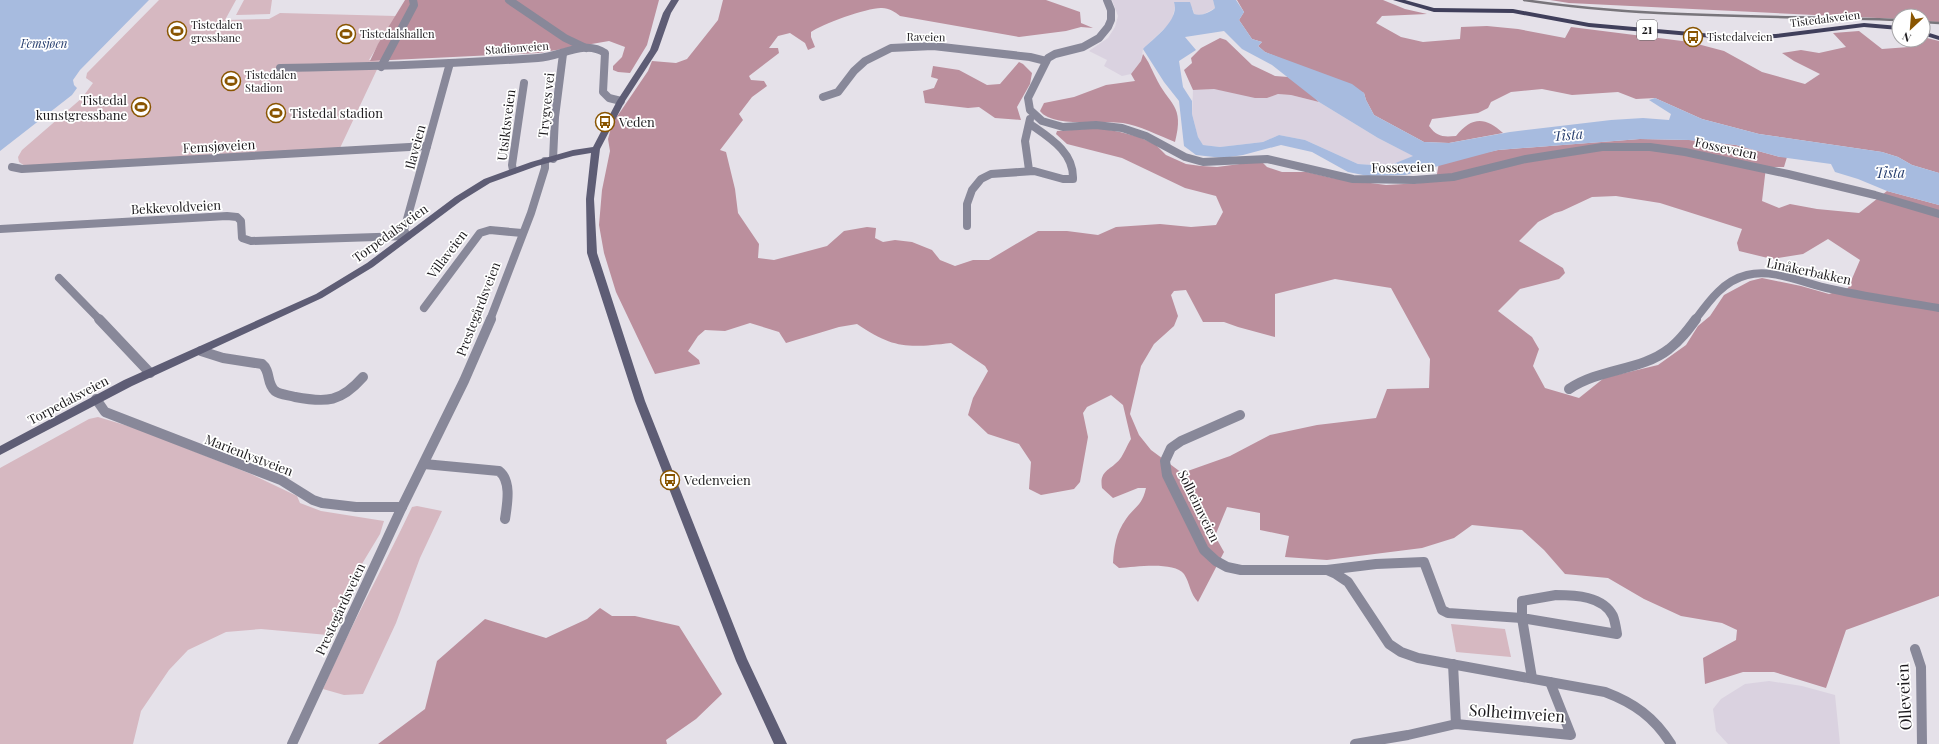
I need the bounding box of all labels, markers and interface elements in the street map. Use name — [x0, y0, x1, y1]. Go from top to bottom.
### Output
street label: Tistedalsveien — [1789, 7, 1861, 30]
north arrow — [1891, 8, 1931, 48]
place label: Tistedalen gressbane — [191, 17, 243, 45]
sports icon: Tistedalen gressbane — [166, 20, 188, 42]
road number: 21 — [1637, 20, 1657, 40]
sports icon: Tistedalshallen — [335, 23, 357, 45]
place label: Tistedalshallen — [360, 26, 435, 41]
bus stop icon: Tistedalveien — [1682, 26, 1704, 48]
street label: Raveien — [906, 29, 946, 44]
place label: Tistedalveien — [1707, 29, 1773, 44]
text: N — [1899, 29, 1913, 46]
water label: Femsjøen — [20, 35, 68, 51]
street label: Stadionveien — [485, 38, 550, 57]
place label: Tistedalen Stadion — [245, 67, 297, 95]
sports icon: Tistedalen Stadion — [220, 70, 242, 92]
street label: Trygves vei — [534, 71, 557, 138]
street label: Utsiktsveien — [493, 88, 518, 162]
place label: Tistedal kunstgressbane — [36, 91, 127, 123]
sports icon: Tistedal kunstgressbane — [130, 96, 152, 118]
sports icon: Tistedal stadion — [265, 102, 287, 124]
place label: Tistedal stadion — [290, 104, 383, 121]
bus stop icon: Veden — [594, 111, 616, 133]
place label: Veden — [618, 113, 655, 130]
street label: Ilaveien — [400, 122, 429, 171]
water label: Tista — [1552, 124, 1584, 145]
street label: Fosseveien — [1693, 133, 1759, 162]
street label: Femsjøveien — [182, 135, 256, 156]
street label: Fosseveien — [1371, 157, 1435, 176]
water label: Tista — [1875, 163, 1905, 182]
street label: Bekkevoldveien — [131, 196, 222, 217]
street label: Torpedalsveien — [349, 199, 431, 266]
street label: Villaveien — [422, 226, 471, 282]
street label: Linåkerbakken — [1765, 253, 1853, 288]
street label: Prestegårdsveien — [452, 259, 503, 358]
street label: Torpedalsveien — [24, 371, 111, 428]
street label: Marienlystveien — [203, 430, 296, 479]
street label: Solheimveien — [1175, 467, 1224, 545]
bus stop icon: Vedenveien — [659, 469, 681, 491]
place label: Vedenveien — [683, 471, 751, 488]
street label: Prestegårdsveien — [311, 560, 368, 658]
street label: Olleveien — [1891, 663, 1916, 731]
street label: Solheimveien — [1468, 699, 1566, 726]

